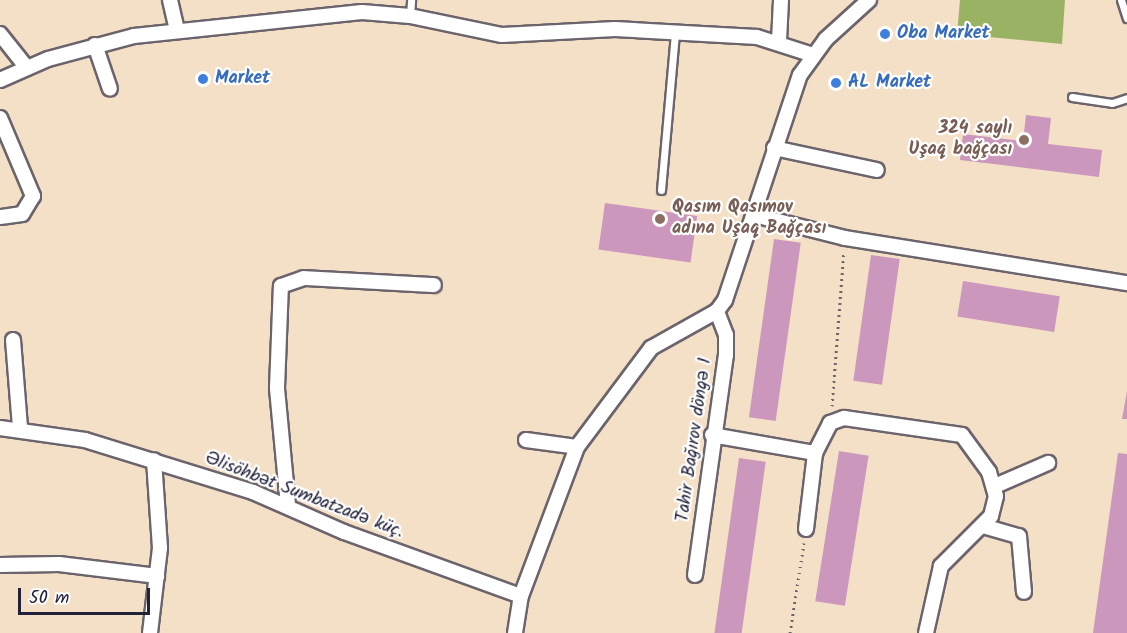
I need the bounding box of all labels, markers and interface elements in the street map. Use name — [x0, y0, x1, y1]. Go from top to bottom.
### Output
place label: Oba Market — [897, 23, 990, 45]
marker: Oba Market — [878, 27, 892, 41]
place label: Market — [215, 68, 270, 90]
marker: Market — [196, 72, 210, 86]
place label: AL Market — [848, 72, 931, 94]
marker: AL Market — [829, 76, 843, 90]
place label: 324 saylı Uşaq bağçası — [908, 119, 1012, 162]
marker: 324 saylı Uşaq bağçası — [1017, 133, 1031, 147]
place label: Qasım Qasımov adına Uşaq Bağçası — [672, 198, 826, 240]
marker: Qasım Qasımov adına Uşaq Bağçası — [653, 212, 667, 226]
street label: Tahir Bağırov döngə 1 — [673, 357, 717, 523]
street label: Əlisöhbət Sumbatzadə küç. — [202, 448, 406, 544]
scale bar — [21, 576, 153, 614]
text: 50 m — [29, 584, 69, 613]

